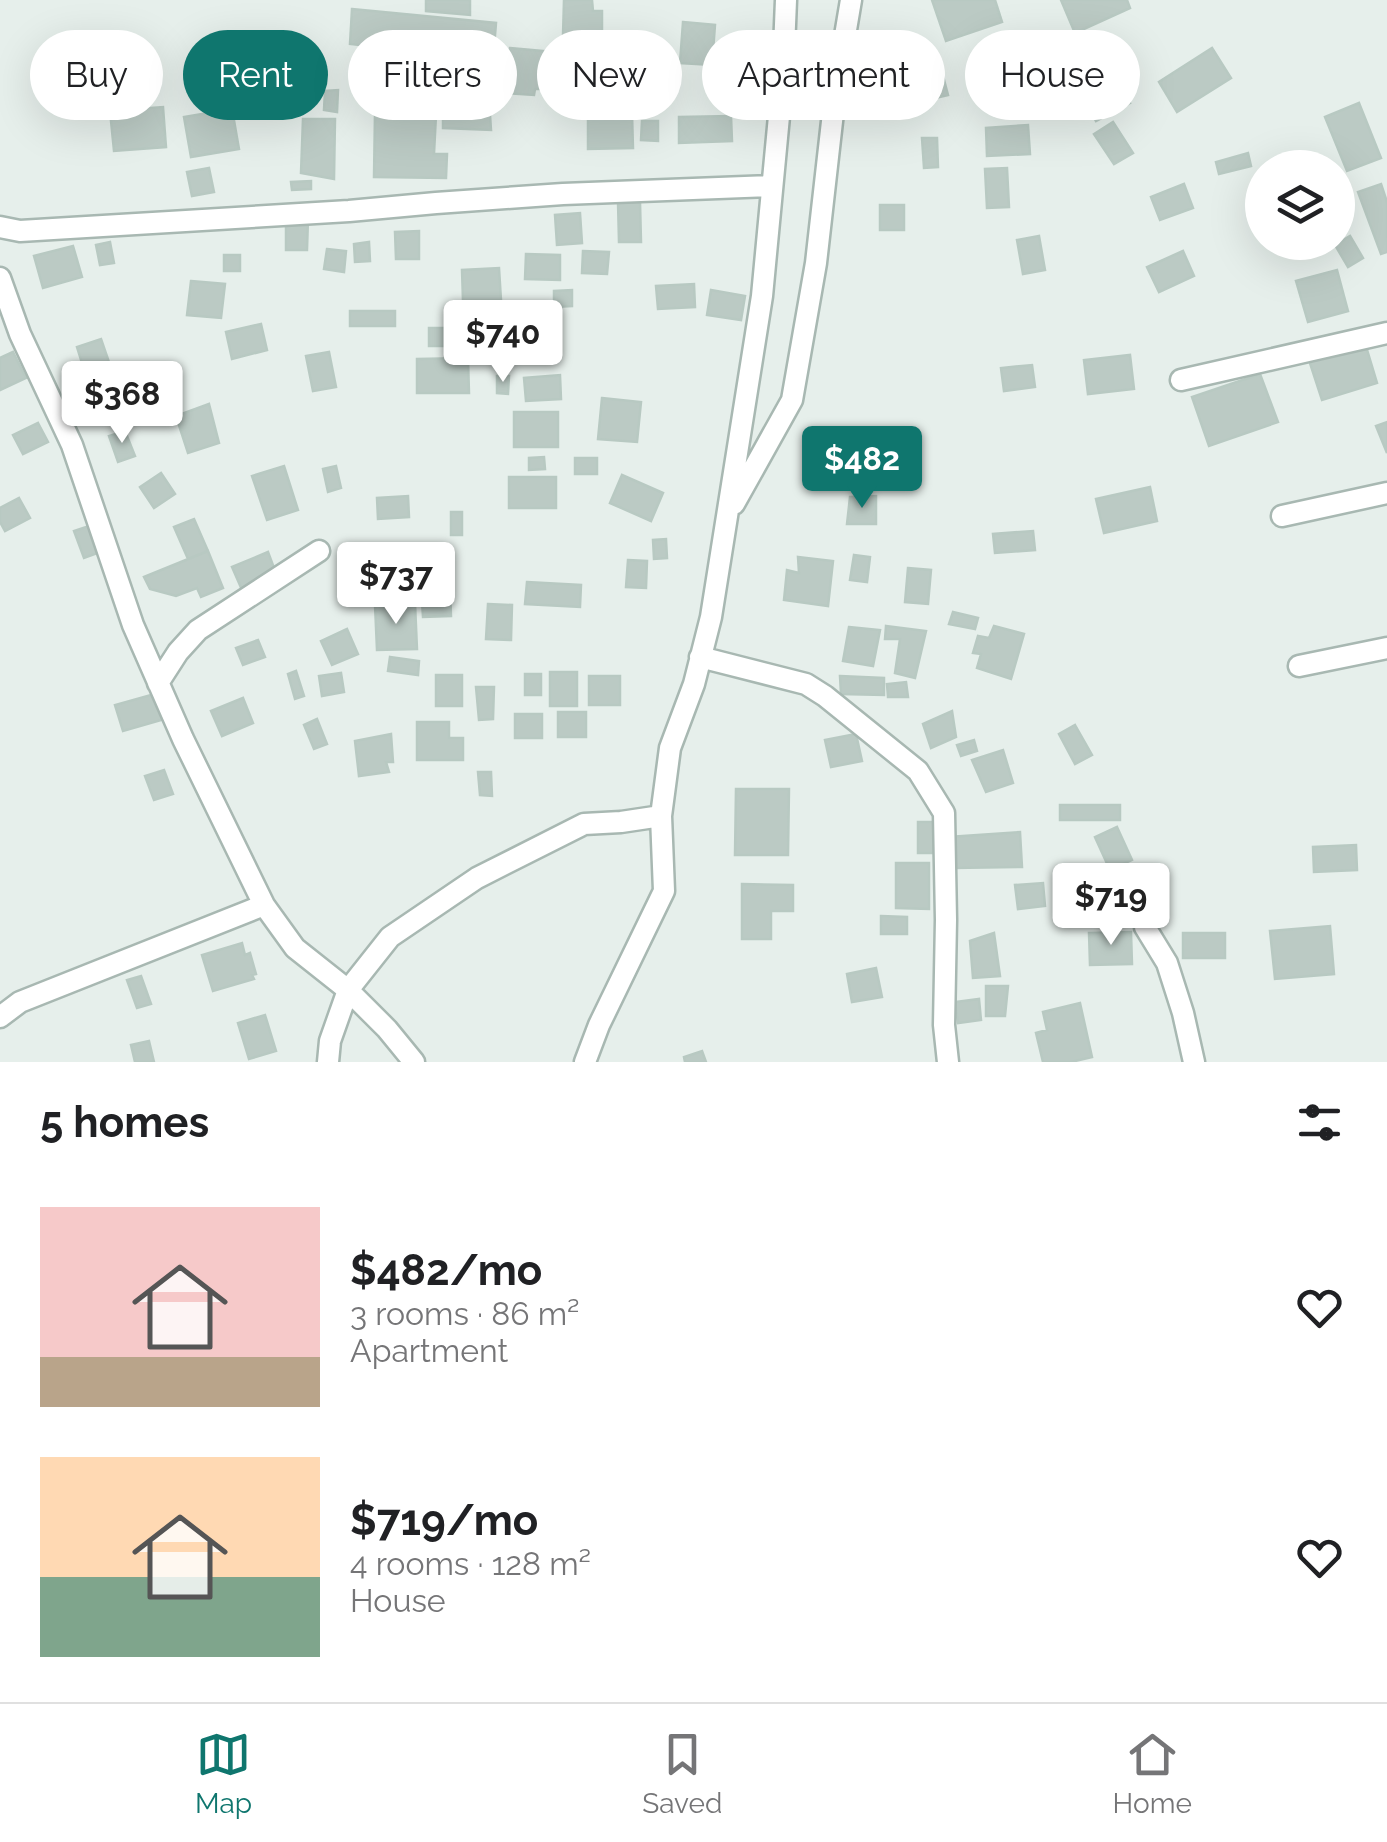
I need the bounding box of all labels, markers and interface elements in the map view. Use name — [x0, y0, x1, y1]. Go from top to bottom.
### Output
chip: Buy — [30, 30, 163, 120]
chip: Rent — [183, 30, 328, 120]
chip: Filters — [348, 30, 517, 120]
chip: New — [537, 30, 682, 120]
chip: Apartment — [702, 30, 945, 120]
chip: House — [965, 30, 1140, 120]
map controls — [1245, 150, 1355, 260]
button: layers — [1245, 150, 1355, 260]
pin: $740 — [444, 300, 562, 385]
text: $740 — [466, 314, 540, 351]
pin: $368 — [63, 361, 181, 446]
text: $368 — [84, 375, 160, 412]
pin: $482 — [803, 426, 921, 511]
text: $482 — [824, 440, 900, 477]
pin: $737 — [337, 542, 455, 627]
text: $737 — [359, 556, 433, 593]
pin: $719 — [1052, 863, 1170, 948]
text: $719 — [1075, 877, 1147, 914]
icon: filters — [1292, 1095, 1347, 1150]
text: 5 homes — [40, 1098, 209, 1147]
text: $482/mo — [350, 1246, 542, 1295]
icon: home — [120, 1247, 240, 1367]
icon: heart — [1292, 1280, 1347, 1335]
text: 3 rooms · 86 m² — [350, 1295, 580, 1332]
text: Apartment — [350, 1332, 508, 1369]
text: $719/mo — [350, 1496, 538, 1545]
icon: home — [120, 1497, 240, 1617]
icon: heart — [1292, 1530, 1347, 1585]
text: 4 rooms · 128 m² — [350, 1545, 591, 1582]
text: House — [350, 1582, 446, 1619]
tab: Map — [195, 1727, 252, 1820]
tab: Saved — [642, 1727, 722, 1820]
tab: Home — [1113, 1727, 1192, 1820]

